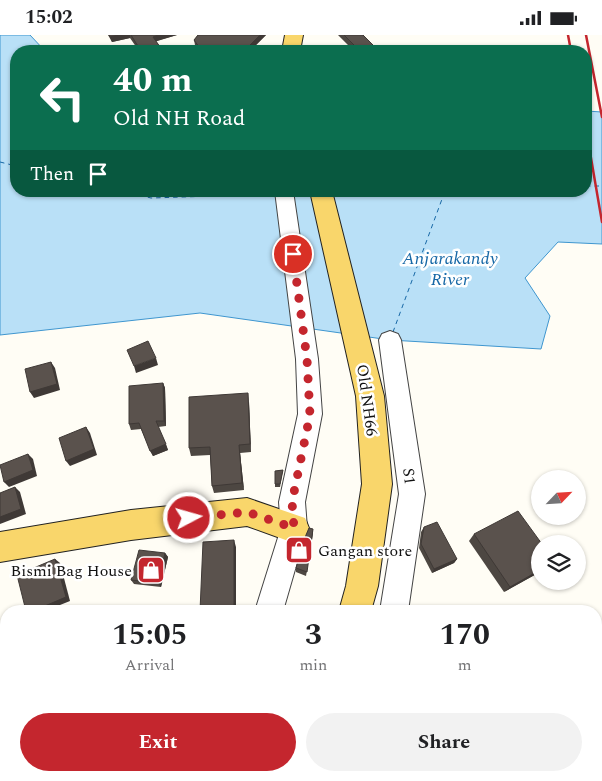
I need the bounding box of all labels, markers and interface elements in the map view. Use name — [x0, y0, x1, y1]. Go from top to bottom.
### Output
text: 15:02 — [25, 3, 73, 32]
text: 40 m — [113, 54, 193, 107]
icon: left — [30, 65, 95, 130]
text: Old NH Road — [113, 102, 245, 135]
text: Then — [30, 160, 74, 189]
icon: arrive — [84, 160, 112, 188]
pin — [272, 233, 314, 275]
icon: arrive — [279, 240, 307, 268]
water label: Anjarakandy River — [401, 245, 498, 293]
street label: Old NH66 — [350, 363, 384, 438]
street label: S1 — [396, 466, 422, 486]
north arrow — [531, 470, 586, 525]
map controls — [531, 470, 586, 590]
position arrow — [162, 491, 214, 543]
shop icon: Gangan store — [284, 535, 314, 565]
button: layers — [531, 535, 586, 590]
place label: Gangan store — [318, 539, 412, 563]
shop icon: Bismi Bag House — [136, 555, 166, 585]
place label: Bismi Bag House — [11, 559, 132, 583]
text: 15:05 — [112, 612, 187, 658]
text: 3 — [305, 612, 322, 658]
text: 170 — [439, 612, 490, 658]
text: Arrival — [125, 653, 175, 677]
text: min — [299, 653, 327, 677]
text: m — [458, 653, 472, 677]
button: Exit — [20, 713, 296, 771]
button: Share — [306, 713, 582, 771]

